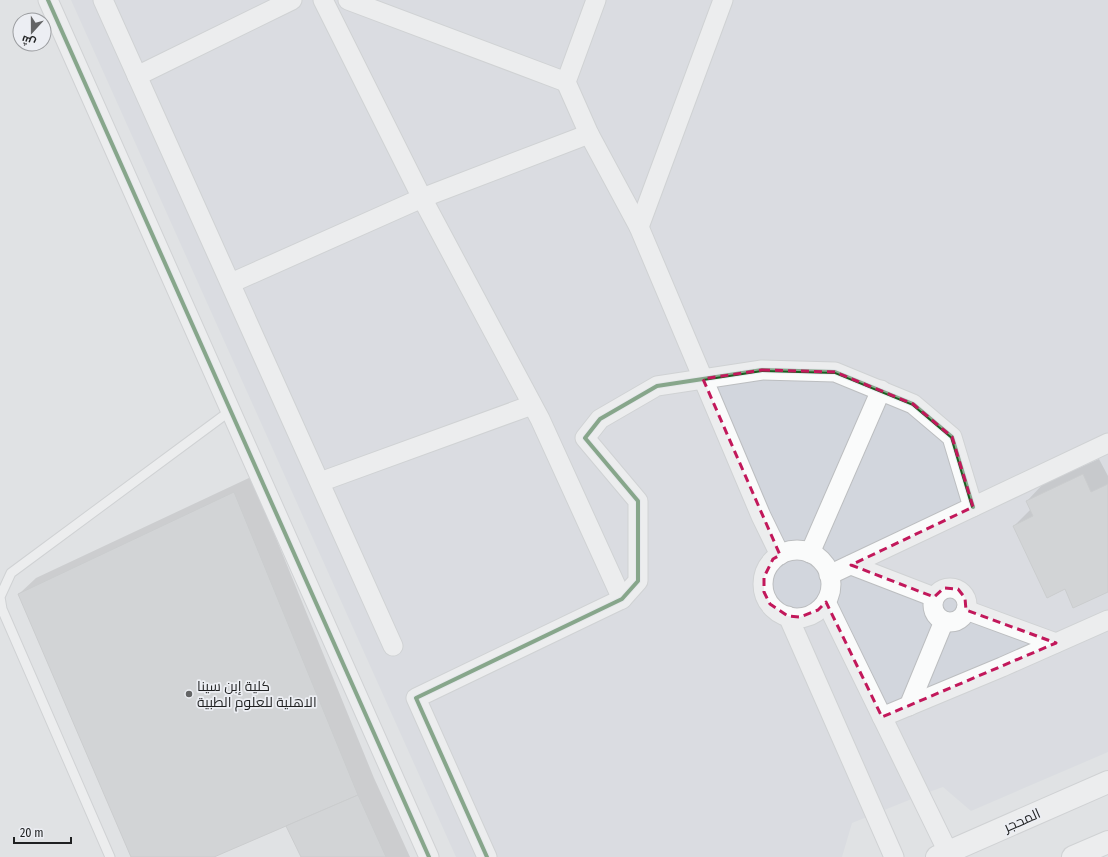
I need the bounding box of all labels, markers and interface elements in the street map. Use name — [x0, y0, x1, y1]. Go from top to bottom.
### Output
north arrow — [12, 12, 52, 52]
text: ش — [20, 32, 38, 49]
place label: كلية إبن سينا الاهلية للعلوم الطبية — [197, 678, 317, 712]
marker: كلية إبن سينا الاهلية للعلوم الطبية — [184, 689, 194, 699]
street label: المحجر — [1000, 805, 1043, 836]
scale bar — [14, 819, 71, 845]
text: 20 m — [20, 826, 44, 840]

